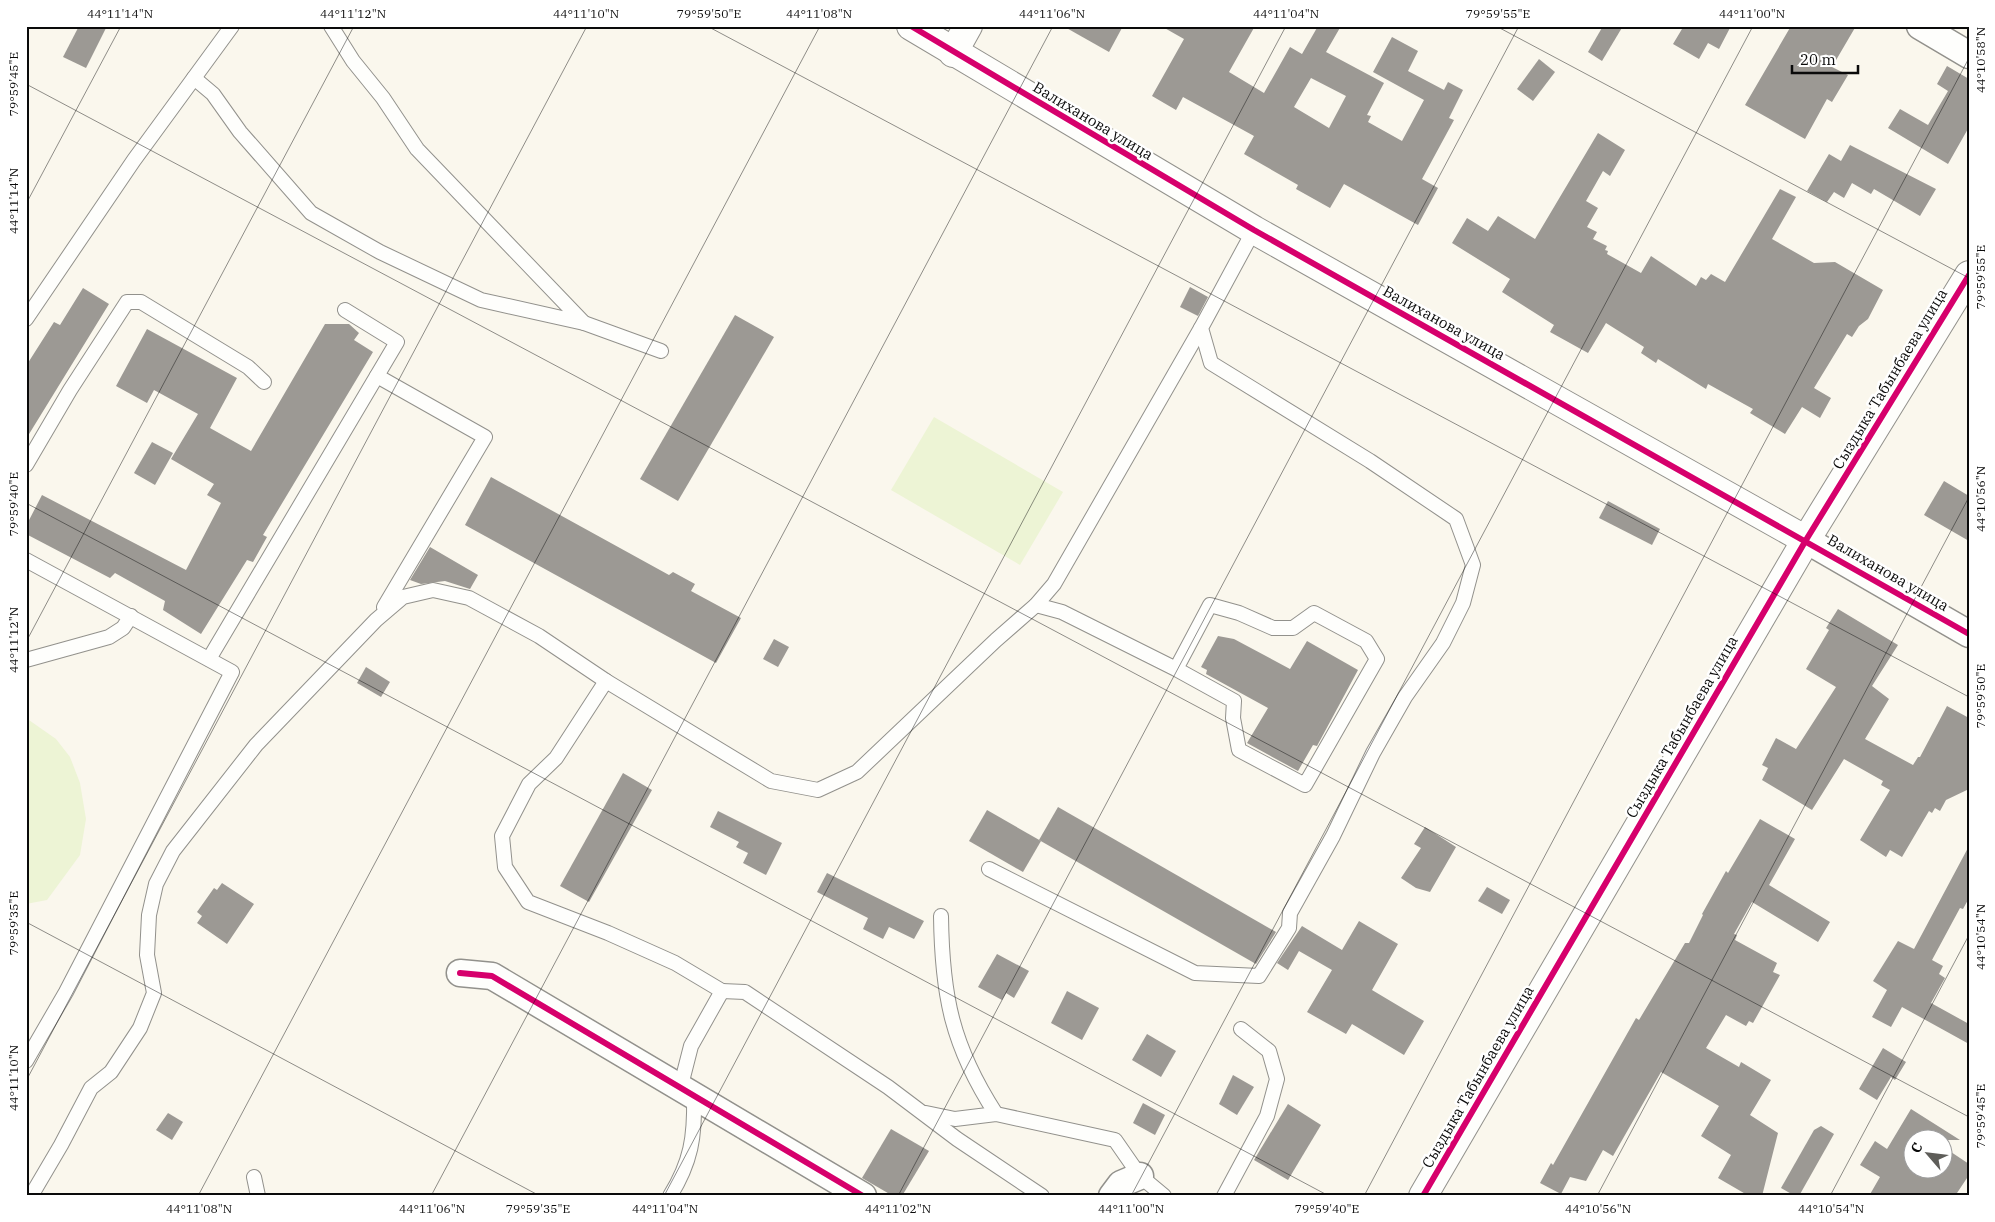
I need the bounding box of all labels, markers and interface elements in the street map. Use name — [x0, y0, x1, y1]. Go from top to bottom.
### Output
text: 44°11'14"N — [87, 6, 153, 21]
text: 44°11'12"N — [320, 6, 386, 21]
text: 44°11'10"N — [553, 6, 619, 21]
text: 79°59'50"E — [677, 6, 741, 21]
text: 44°11'08"N — [786, 6, 852, 21]
text: 44°11'06"N — [1019, 6, 1085, 21]
text: 44°11'04"N — [1253, 6, 1319, 21]
text: 79°59'55"E — [1466, 6, 1530, 21]
text: 44°11'00"N — [1719, 6, 1785, 21]
text: 44°10'58"N — [1973, 27, 1988, 93]
scale bar — [1792, 42, 1859, 74]
text: 20 m — [1800, 50, 1836, 69]
text: 79°59'45"E — [6, 52, 21, 116]
street label: Валиханова улица — [1030, 77, 1157, 164]
text: 44°11'14"N — [6, 168, 21, 234]
text: 79°59'55"E — [1973, 245, 1988, 309]
street label: Валиханова улица — [1380, 281, 1509, 364]
street label: Сыздыка Табынбаева улица — [1828, 285, 1951, 473]
text: 44°10'56"N — [1973, 466, 1988, 532]
text: 79°59'40"E — [6, 472, 21, 536]
street label: Валиханова улица — [1824, 530, 1952, 615]
text: 44°11'12"N — [6, 607, 21, 673]
street label: Сыздыка Табынбаева улица — [1621, 632, 1742, 821]
text: 79°59'50"E — [1973, 664, 1988, 728]
text: 79°59'35"E — [6, 891, 21, 955]
text: 44°10'54"N — [1973, 904, 1988, 970]
street label: Сыздыка Табынбаева улица — [1417, 982, 1538, 1171]
text: 44°11'10"N — [6, 1045, 21, 1111]
text: 79°59'45"E — [1973, 1084, 1988, 1148]
north arrow — [1902, 1130, 1952, 1180]
text: С — [1906, 1140, 1927, 1156]
text: 44°11'08"N — [166, 1201, 232, 1216]
text: 44°11'06"N — [399, 1201, 465, 1216]
text: 79°59'35"E — [506, 1201, 570, 1216]
text: 44°11'04"N — [632, 1201, 698, 1216]
text: 44°11'02"N — [865, 1201, 931, 1216]
text: 44°11'00"N — [1098, 1201, 1164, 1216]
text: 79°59'40"E — [1295, 1201, 1359, 1216]
text: 44°10'56"N — [1565, 1201, 1631, 1216]
text: 44°10'54"N — [1798, 1201, 1864, 1216]

